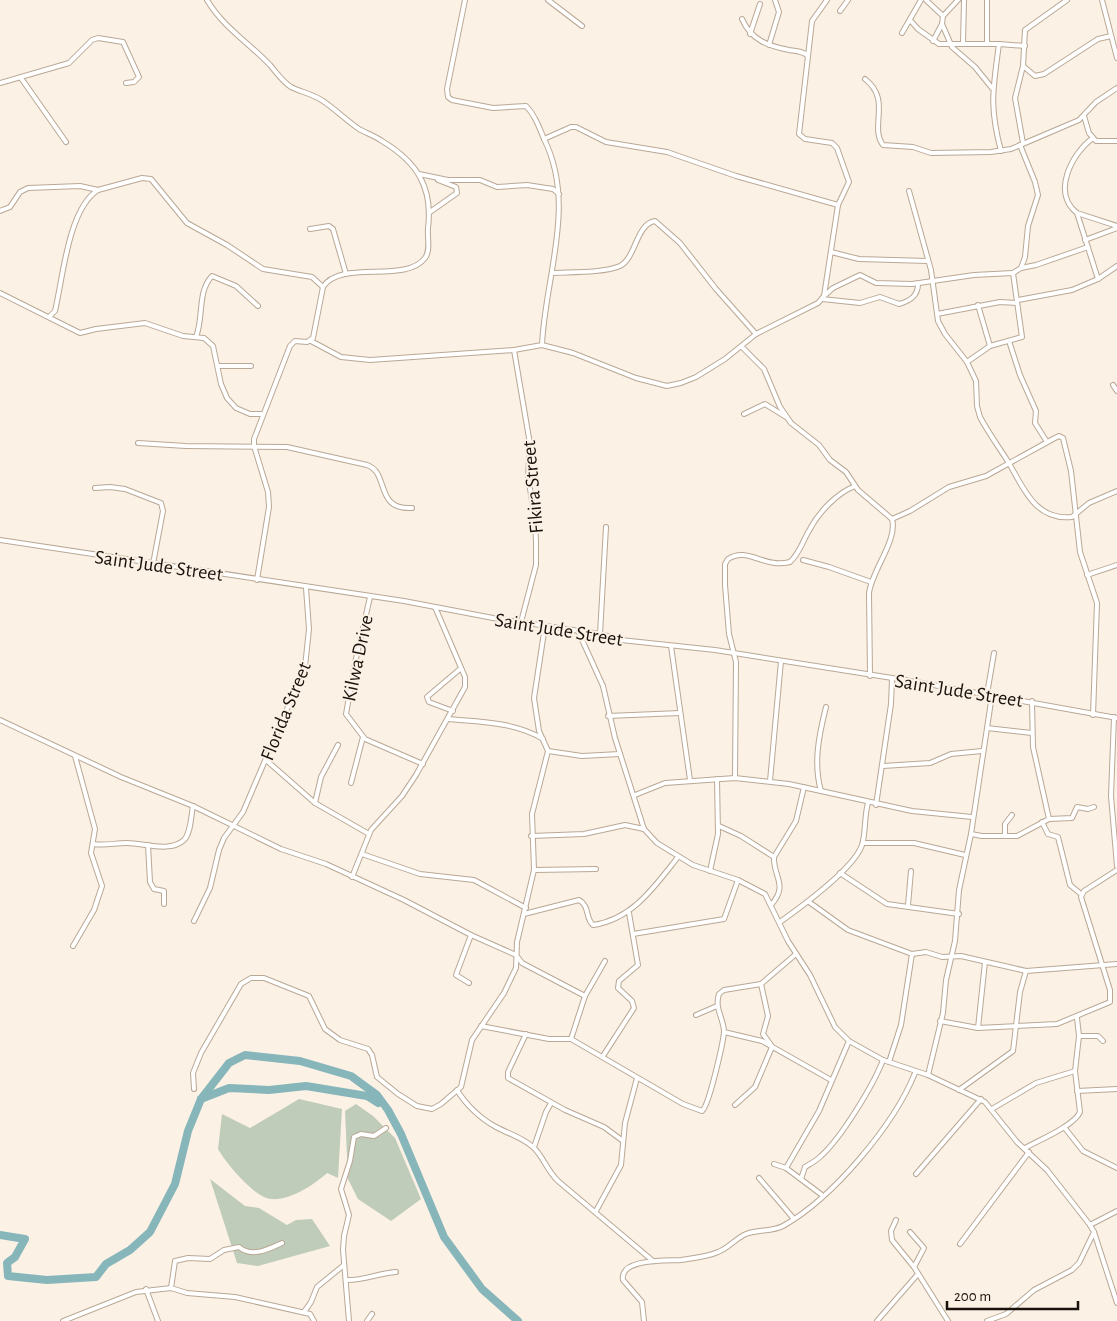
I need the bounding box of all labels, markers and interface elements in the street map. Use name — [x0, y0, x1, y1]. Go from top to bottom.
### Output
street label: Fikira Street — [519, 439, 547, 534]
street label: Saint Jude Street — [93, 547, 225, 585]
street label: Saint Jude Street — [493, 610, 625, 650]
street label: Kilwa Drive — [339, 613, 377, 703]
street label: Florida Street — [257, 659, 315, 764]
street label: Saint Jude Street — [893, 671, 1025, 711]
scale bar — [947, 1278, 1078, 1310]
text: 200 m — [954, 1289, 991, 1304]

